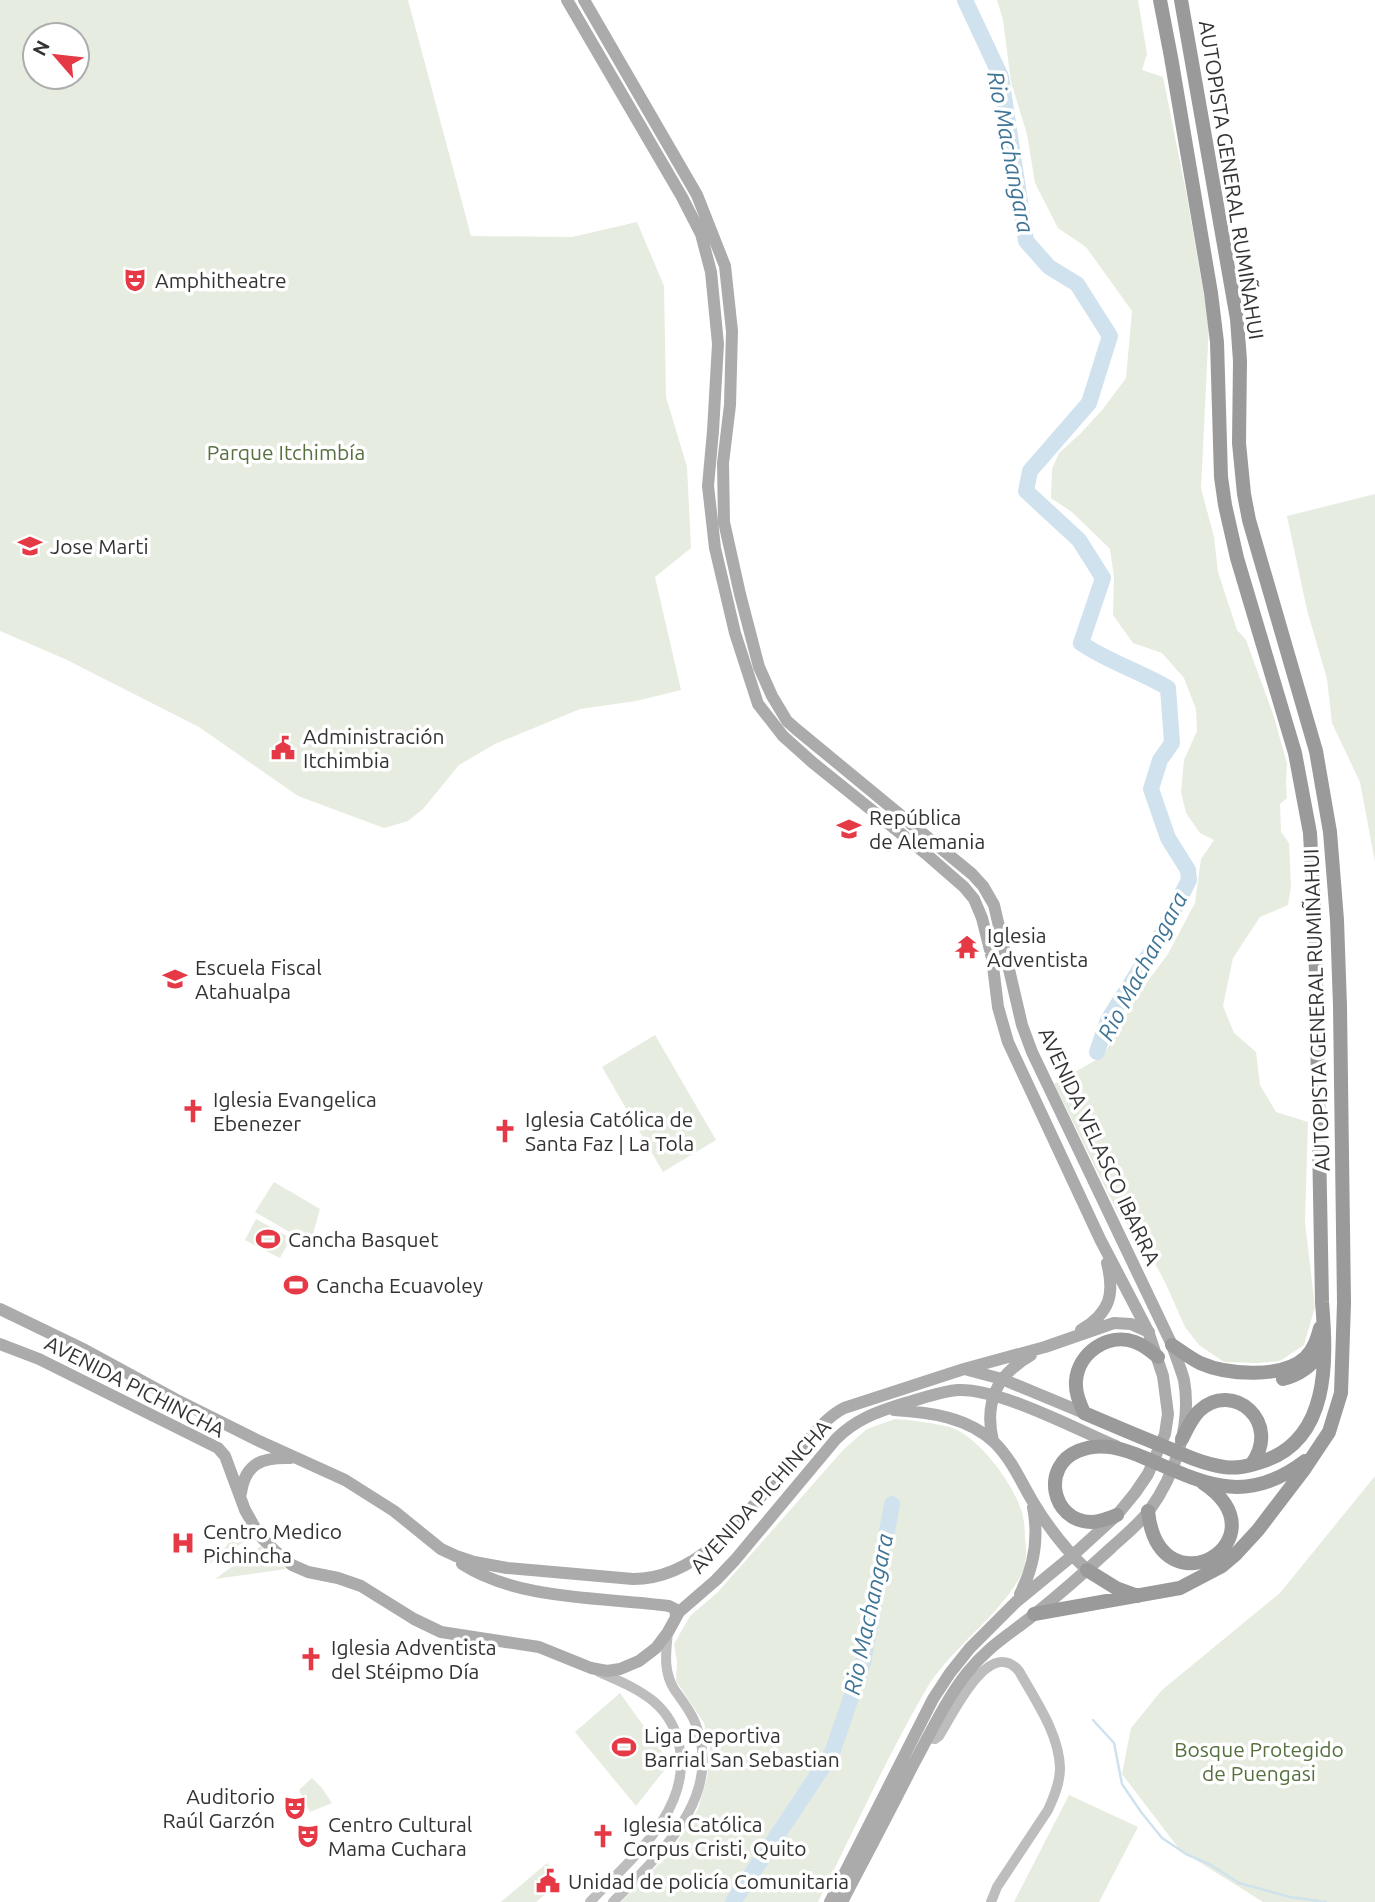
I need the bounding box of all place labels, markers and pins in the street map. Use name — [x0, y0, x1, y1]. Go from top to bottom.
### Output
theatre icon: Amphitheatre — [121, 266, 149, 294]
place label: Amphitheatre — [155, 268, 287, 292]
school or university icon: Jose Marti — [16, 532, 44, 560]
place label: Jose Marti — [50, 534, 149, 558]
place label: Administración Itchimbia — [303, 724, 444, 772]
public building icon: Administración Itchimbia — [269, 734, 297, 762]
place label: República de Alemania — [869, 805, 985, 853]
school or university icon: República de Alemania — [835, 815, 863, 843]
place label: Iglesia Adventista — [987, 923, 1088, 971]
temple icon: Iglesia Adventista — [953, 933, 981, 961]
place label: Escuela Fiscal Atahualpa — [195, 955, 322, 1003]
school or university icon: Escuela Fiscal Atahualpa — [161, 965, 189, 993]
place label: Iglesia Evangelica Ebenezer — [213, 1087, 377, 1135]
church icon: Iglesia Evangelica Ebenezer — [179, 1097, 207, 1125]
place label: Iglesia Católica de Santa Faz | La Tola — [525, 1107, 694, 1155]
church icon: Iglesia Católica de Santa Faz | La Tola — [491, 1117, 519, 1145]
sports icon: Cancha Basquet — [254, 1225, 282, 1253]
place label: Cancha Basquet — [288, 1227, 438, 1251]
sports icon: Cancha Ecuavoley — [282, 1271, 310, 1299]
place label: Cancha Ecuavoley — [316, 1273, 483, 1297]
place label: Centro Medico Pichincha — [203, 1519, 342, 1567]
hospital icon: Centro Medico Pichincha — [169, 1529, 197, 1557]
place label: Iglesia Adventista del Stéipmo Día — [331, 1635, 497, 1683]
church icon: Iglesia Adventista del Stéipmo Día — [297, 1645, 325, 1673]
place label: Liga Deportiva Barrial San Sebastian — [644, 1723, 840, 1771]
sports icon: Liga Deportiva Barrial San Sebastian — [610, 1733, 638, 1761]
place label: Auditorio Raúl Garzón — [162, 1784, 275, 1832]
theatre icon: Auditorio Raúl Garzón — [281, 1794, 309, 1822]
place label: Centro Cultural Mama Cuchara — [328, 1812, 472, 1860]
place label: Iglesia Católica Corpus Cristi, Quito — [623, 1812, 807, 1860]
theatre icon: Centro Cultural Mama Cuchara — [294, 1822, 322, 1850]
church icon: Iglesia Católica Corpus Cristi, Quito — [589, 1822, 617, 1850]
public building icon: Unidad de policía Comunitaria — [534, 1867, 562, 1895]
place label: Unidad de policía Comunitaria — [568, 1869, 849, 1893]

